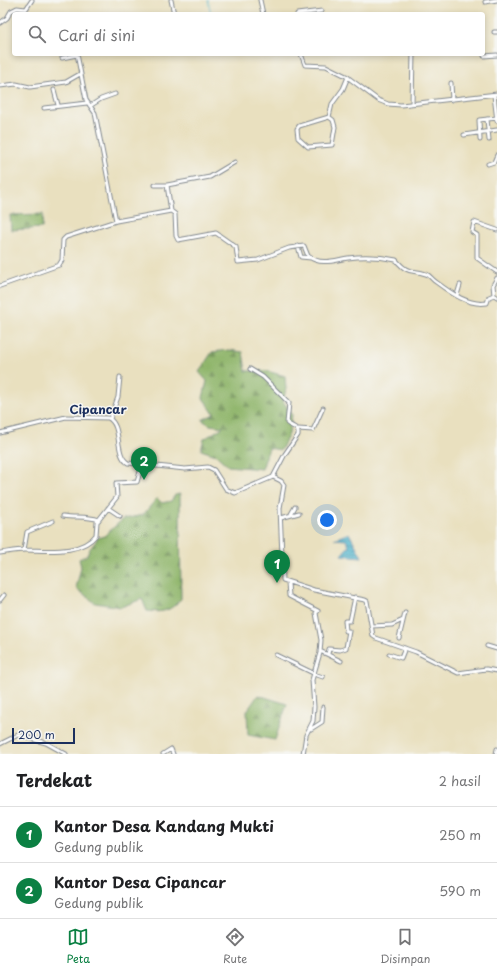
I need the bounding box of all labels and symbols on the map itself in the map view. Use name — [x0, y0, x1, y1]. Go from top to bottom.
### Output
district label: Cipancar — [69, 400, 127, 418]
pin: 2 — [131, 447, 157, 480]
your location — [317, 510, 337, 530]
pin: 1 — [264, 550, 290, 583]
scale bar — [12, 726, 75, 745]

